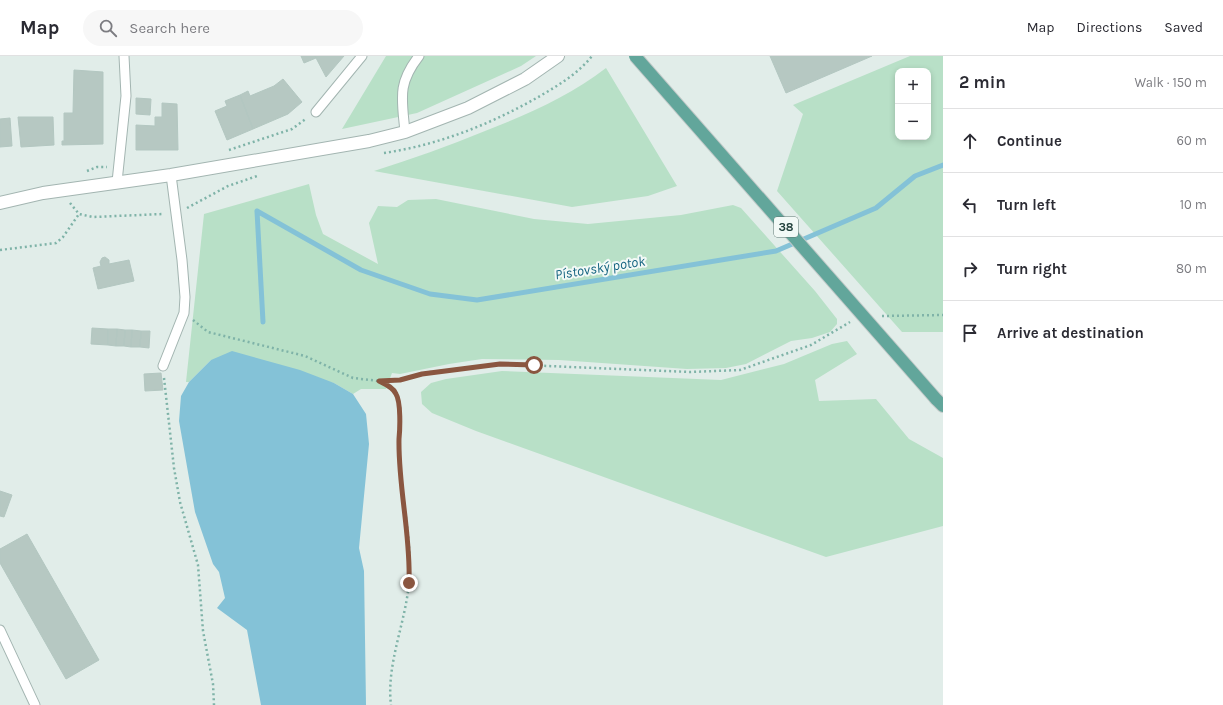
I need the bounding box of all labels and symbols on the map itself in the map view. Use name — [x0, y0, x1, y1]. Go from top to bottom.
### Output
road number: 38 — [774, 217, 798, 237]
water label: Pístovský potok — [554, 252, 647, 284]
route start — [525, 356, 543, 374]
route end — [400, 574, 418, 592]

